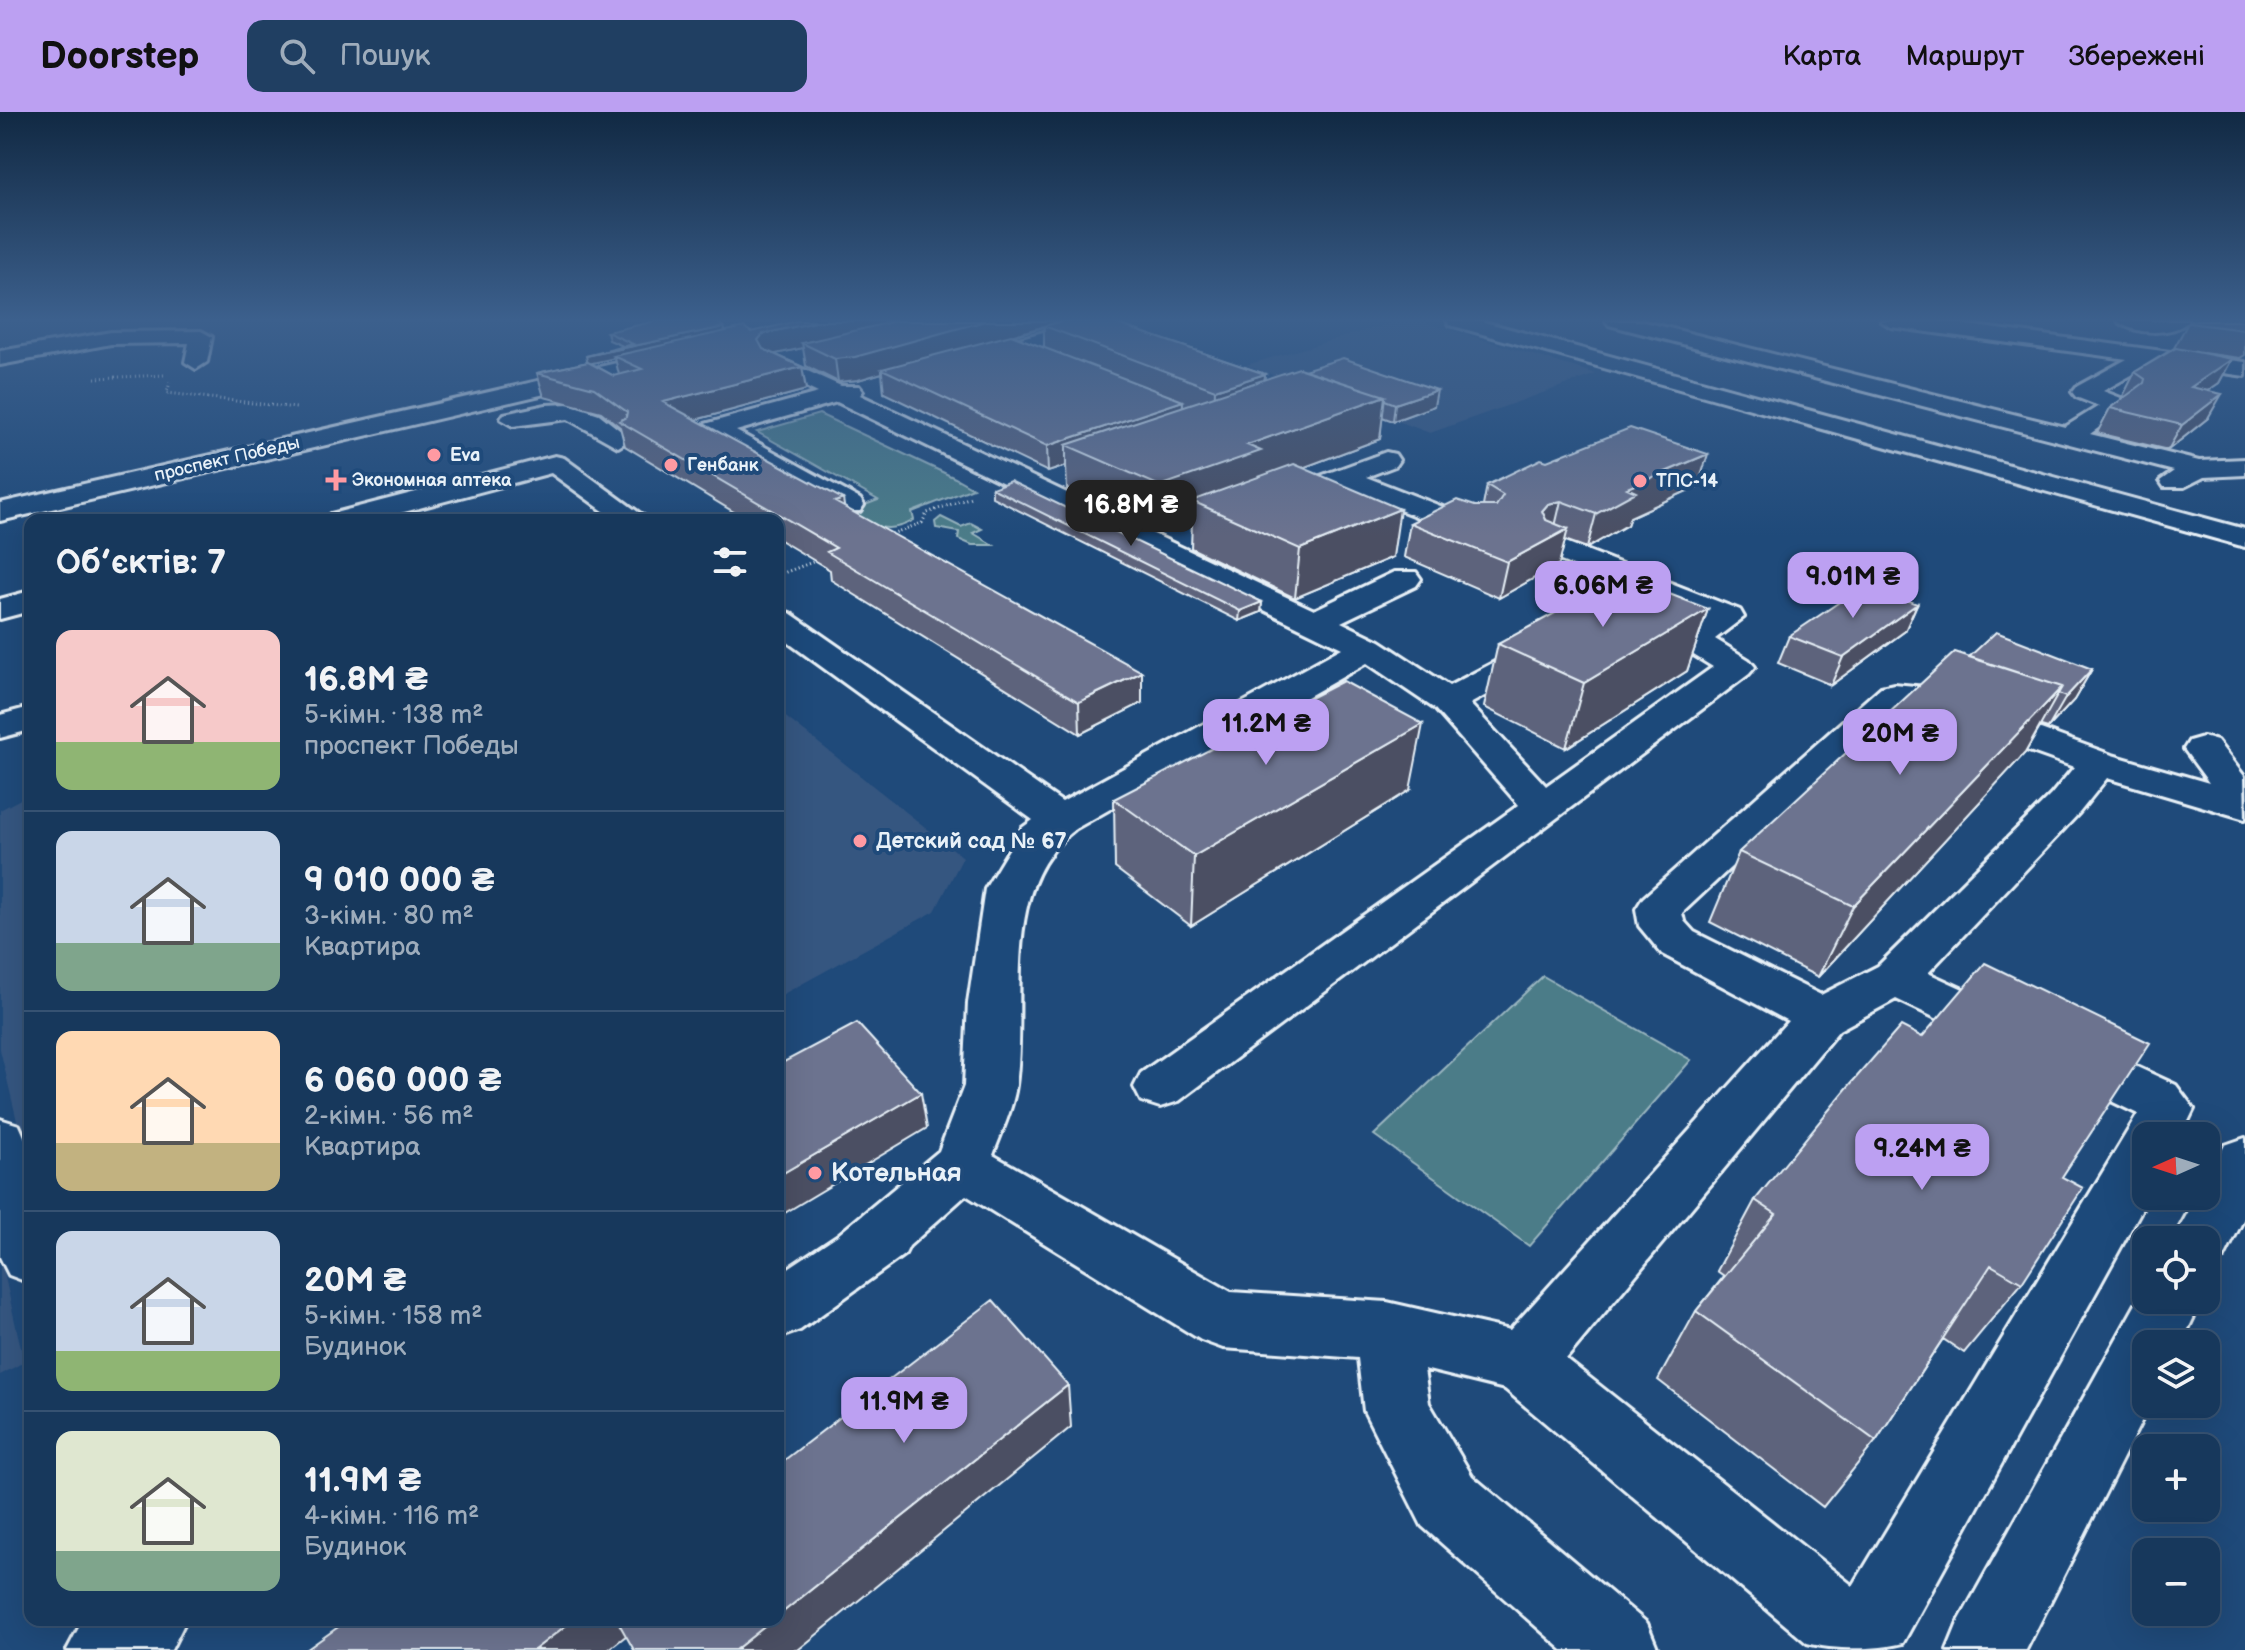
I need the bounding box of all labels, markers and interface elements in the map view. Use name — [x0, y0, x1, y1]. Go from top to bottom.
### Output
search box — [247, 20, 807, 92]
text: Doorstep — [40, 34, 199, 79]
icon: search — [275, 34, 319, 78]
text: Пошук — [339, 38, 430, 74]
text: Карта — [1783, 40, 1861, 73]
text: Маршрут — [1905, 40, 2024, 73]
text: Збережені — [2068, 40, 2205, 73]
street label: проспект Победы — [152, 432, 302, 486]
place label: Eva — [450, 445, 480, 466]
marker: Eva — [425, 446, 443, 464]
place label: Генбанк — [687, 455, 759, 476]
marker: Генбанк — [662, 456, 680, 474]
place label: Экономная аптека — [352, 470, 512, 491]
marker: Экономная аптека — [327, 471, 345, 489]
place label: ТПС-14 — [1656, 471, 1719, 492]
marker: ТПС-14 — [1631, 472, 1649, 490]
pin: 16.8M ₴ — [1057, 480, 1205, 548]
text: 16.8M ₴ — [1084, 490, 1178, 521]
icon: filters — [708, 540, 752, 584]
text: Об’єктів: 7 — [56, 542, 226, 583]
pin: 9.01M ₴ — [1779, 552, 1927, 620]
pin: 6.06M ₴ — [1529, 561, 1677, 629]
text: 9.01M ₴ — [1806, 562, 1900, 593]
text: 6.06M ₴ — [1553, 571, 1653, 602]
text: 16.8M ₴ — [304, 659, 428, 700]
icon: home — [120, 662, 216, 758]
pin: 11.2M ₴ — [1192, 699, 1340, 767]
text: 5-кімн. · 138 m² — [304, 700, 483, 731]
text: 11.2M ₴ — [1221, 709, 1311, 740]
pin: 20M ₴ — [1844, 709, 1956, 777]
text: 20M ₴ — [1861, 719, 1939, 750]
text: проспект Победы — [304, 731, 519, 762]
place label: Детский сад № 67 — [876, 828, 1067, 855]
marker: Детский сад № 67 — [851, 832, 869, 850]
text: 9 010 000 ₴ — [304, 860, 494, 901]
icon: home — [120, 863, 216, 959]
text: 3-кімн. · 80 m² — [304, 901, 474, 932]
text: Квартира — [304, 932, 421, 963]
text: 6 060 000 ₴ — [304, 1060, 501, 1101]
icon: home — [120, 1063, 216, 1159]
text: 2-кімн. · 56 m² — [304, 1101, 474, 1132]
north arrow — [2132, 1122, 2220, 1210]
map controls — [2132, 1122, 2220, 1626]
pin: 9.24M ₴ — [1848, 1124, 1996, 1192]
text: Квартира — [304, 1132, 421, 1163]
text: 9.24M ₴ — [1873, 1134, 1971, 1165]
place label: Котельная — [831, 1158, 962, 1189]
marker: Котельная — [806, 1164, 824, 1182]
button: locate — [2132, 1226, 2220, 1314]
text: 20M ₴ — [304, 1260, 406, 1301]
icon: home — [120, 1263, 216, 1359]
text: 5-кімн. · 158 m² — [304, 1301, 482, 1332]
button: layers — [2132, 1330, 2220, 1418]
text: Будинок — [304, 1332, 406, 1363]
pin: 11.9M ₴ — [830, 1377, 978, 1445]
text: 11.9M ₴ — [859, 1387, 949, 1418]
button: + — [2132, 1434, 2220, 1522]
text: 11.9M ₴ — [304, 1460, 421, 1501]
icon: home — [120, 1463, 216, 1559]
text: 4-кімн. · 116 m² — [304, 1501, 479, 1532]
text: Будинок — [304, 1532, 406, 1563]
button: − — [2132, 1538, 2220, 1626]

